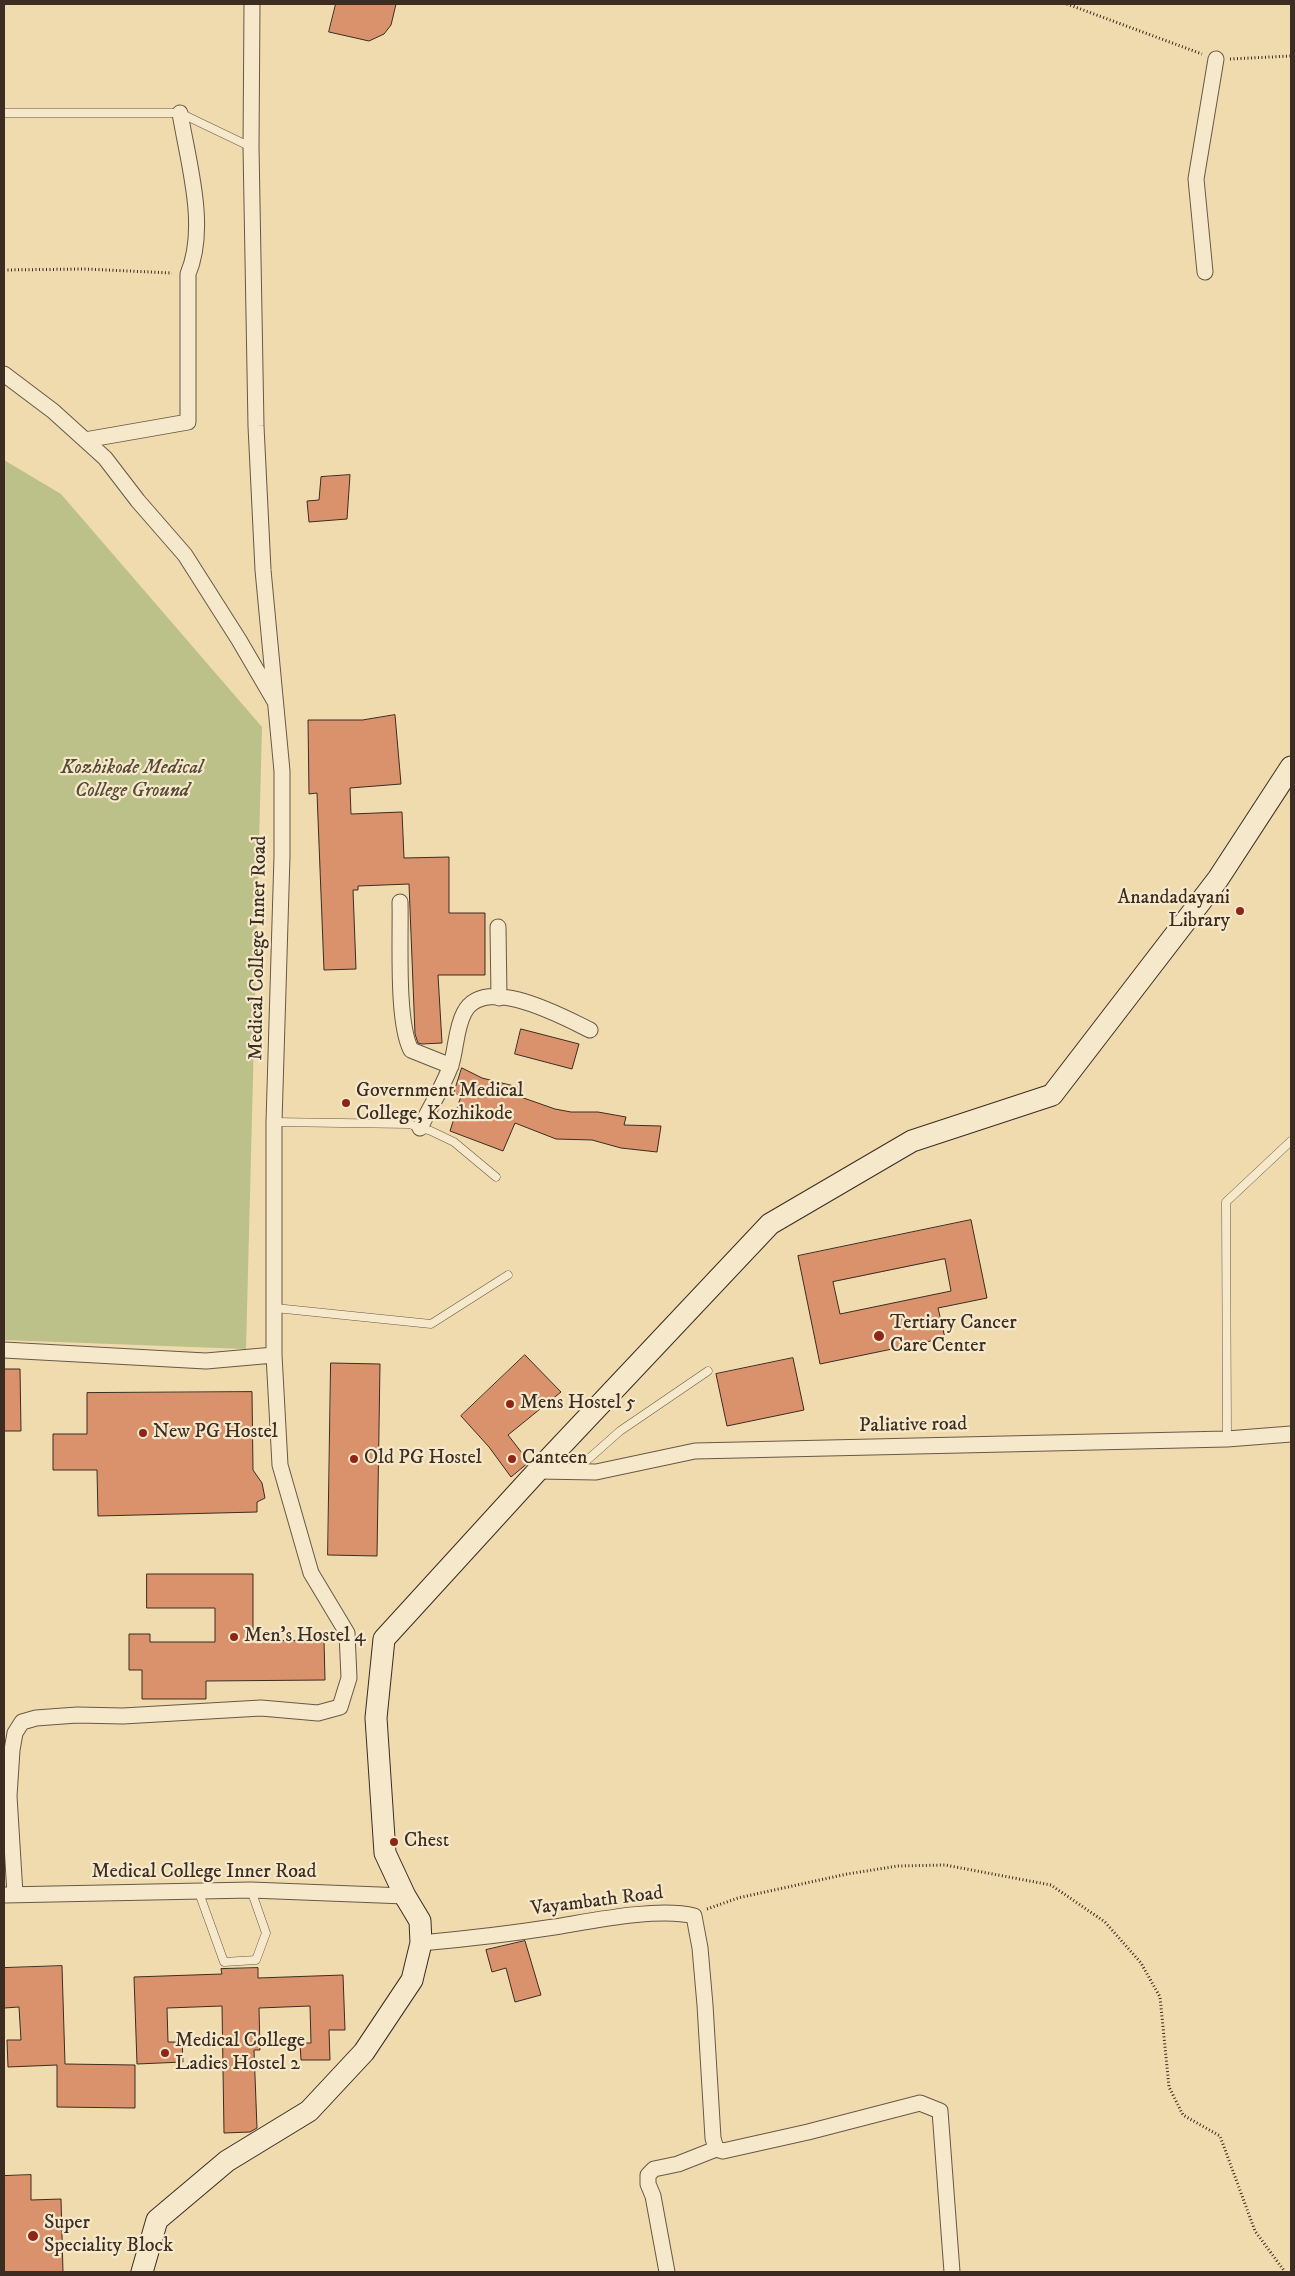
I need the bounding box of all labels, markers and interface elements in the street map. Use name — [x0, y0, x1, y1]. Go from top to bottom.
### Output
park label: Kozhikode Medical College Ground — [61, 757, 203, 804]
street label: Medical College Inner Road — [245, 835, 273, 1061]
place label: Anandadayani Library — [1117, 887, 1230, 934]
marker: Anandadayani Library — [1234, 905, 1246, 917]
place label: Government Medical College, Kozhikode — [356, 1080, 523, 1127]
marker: Government Medical College, Kozhikode — [340, 1097, 352, 1109]
place label: Tertiary Cancer Care Center — [890, 1312, 1017, 1359]
marker: Tertiary Cancer Care Center — [872, 1329, 886, 1343]
place label: Mens Hostel 5 — [520, 1392, 636, 1416]
marker: Mens Hostel 5 — [504, 1398, 516, 1410]
street label: Paliative road — [859, 1413, 967, 1439]
place label: New PG Hostel — [153, 1421, 278, 1445]
marker: New PG Hostel — [137, 1427, 149, 1439]
place label: Old PG Hostel — [364, 1447, 482, 1471]
place label: Canteen — [522, 1447, 588, 1471]
marker: Old PG Hostel — [348, 1453, 360, 1465]
marker: Canteen — [506, 1453, 518, 1465]
place label: Men's Hostel 4 — [244, 1625, 366, 1649]
marker: Men's Hostel 4 — [228, 1631, 240, 1643]
place label: Chest — [404, 1830, 449, 1854]
marker: Chest — [388, 1836, 400, 1848]
street label: Medical College Inner Road — [92, 1861, 316, 1885]
street label: Vayambath Road — [529, 1882, 665, 1922]
place label: Medical College Ladies Hostel 2 — [175, 2030, 305, 2077]
marker: Medical College Ladies Hostel 2 — [159, 2047, 171, 2059]
place label: Super Speciality Block — [44, 2212, 173, 2259]
marker: Super Speciality Block — [26, 2229, 40, 2243]

